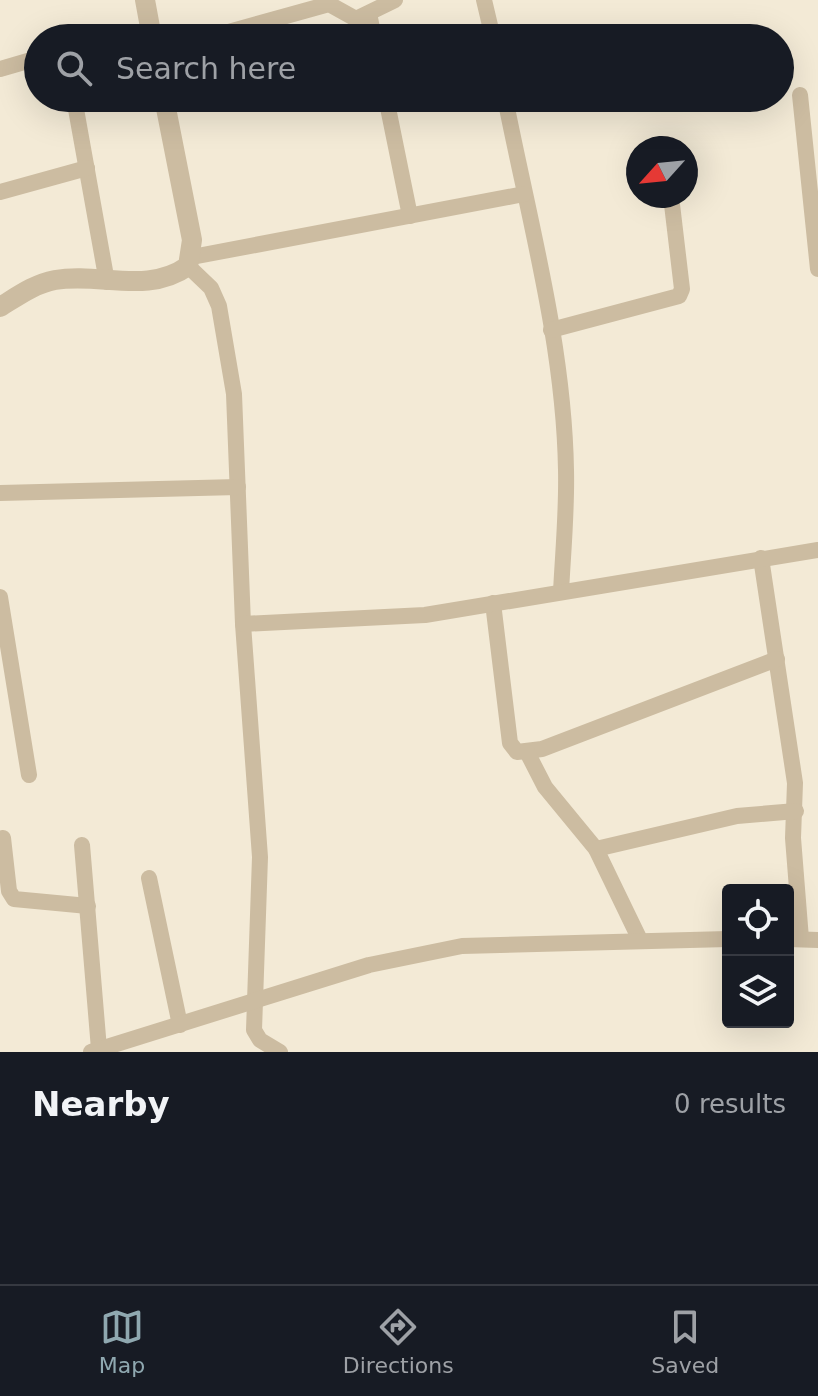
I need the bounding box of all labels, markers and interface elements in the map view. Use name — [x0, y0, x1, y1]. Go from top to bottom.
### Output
search box — [24, 24, 794, 112]
icon: search — [52, 46, 96, 90]
text: Search here — [116, 51, 296, 86]
north arrow — [626, 136, 698, 208]
map controls — [722, 884, 794, 1028]
button: locate — [722, 884, 794, 956]
button: layers — [722, 956, 794, 1028]
text: Nearby — [32, 1084, 170, 1124]
text: 0 results — [674, 1089, 786, 1119]
tab: Map — [99, 1305, 145, 1378]
tab: Directions — [343, 1305, 454, 1378]
tab: Saved — [651, 1305, 719, 1378]

